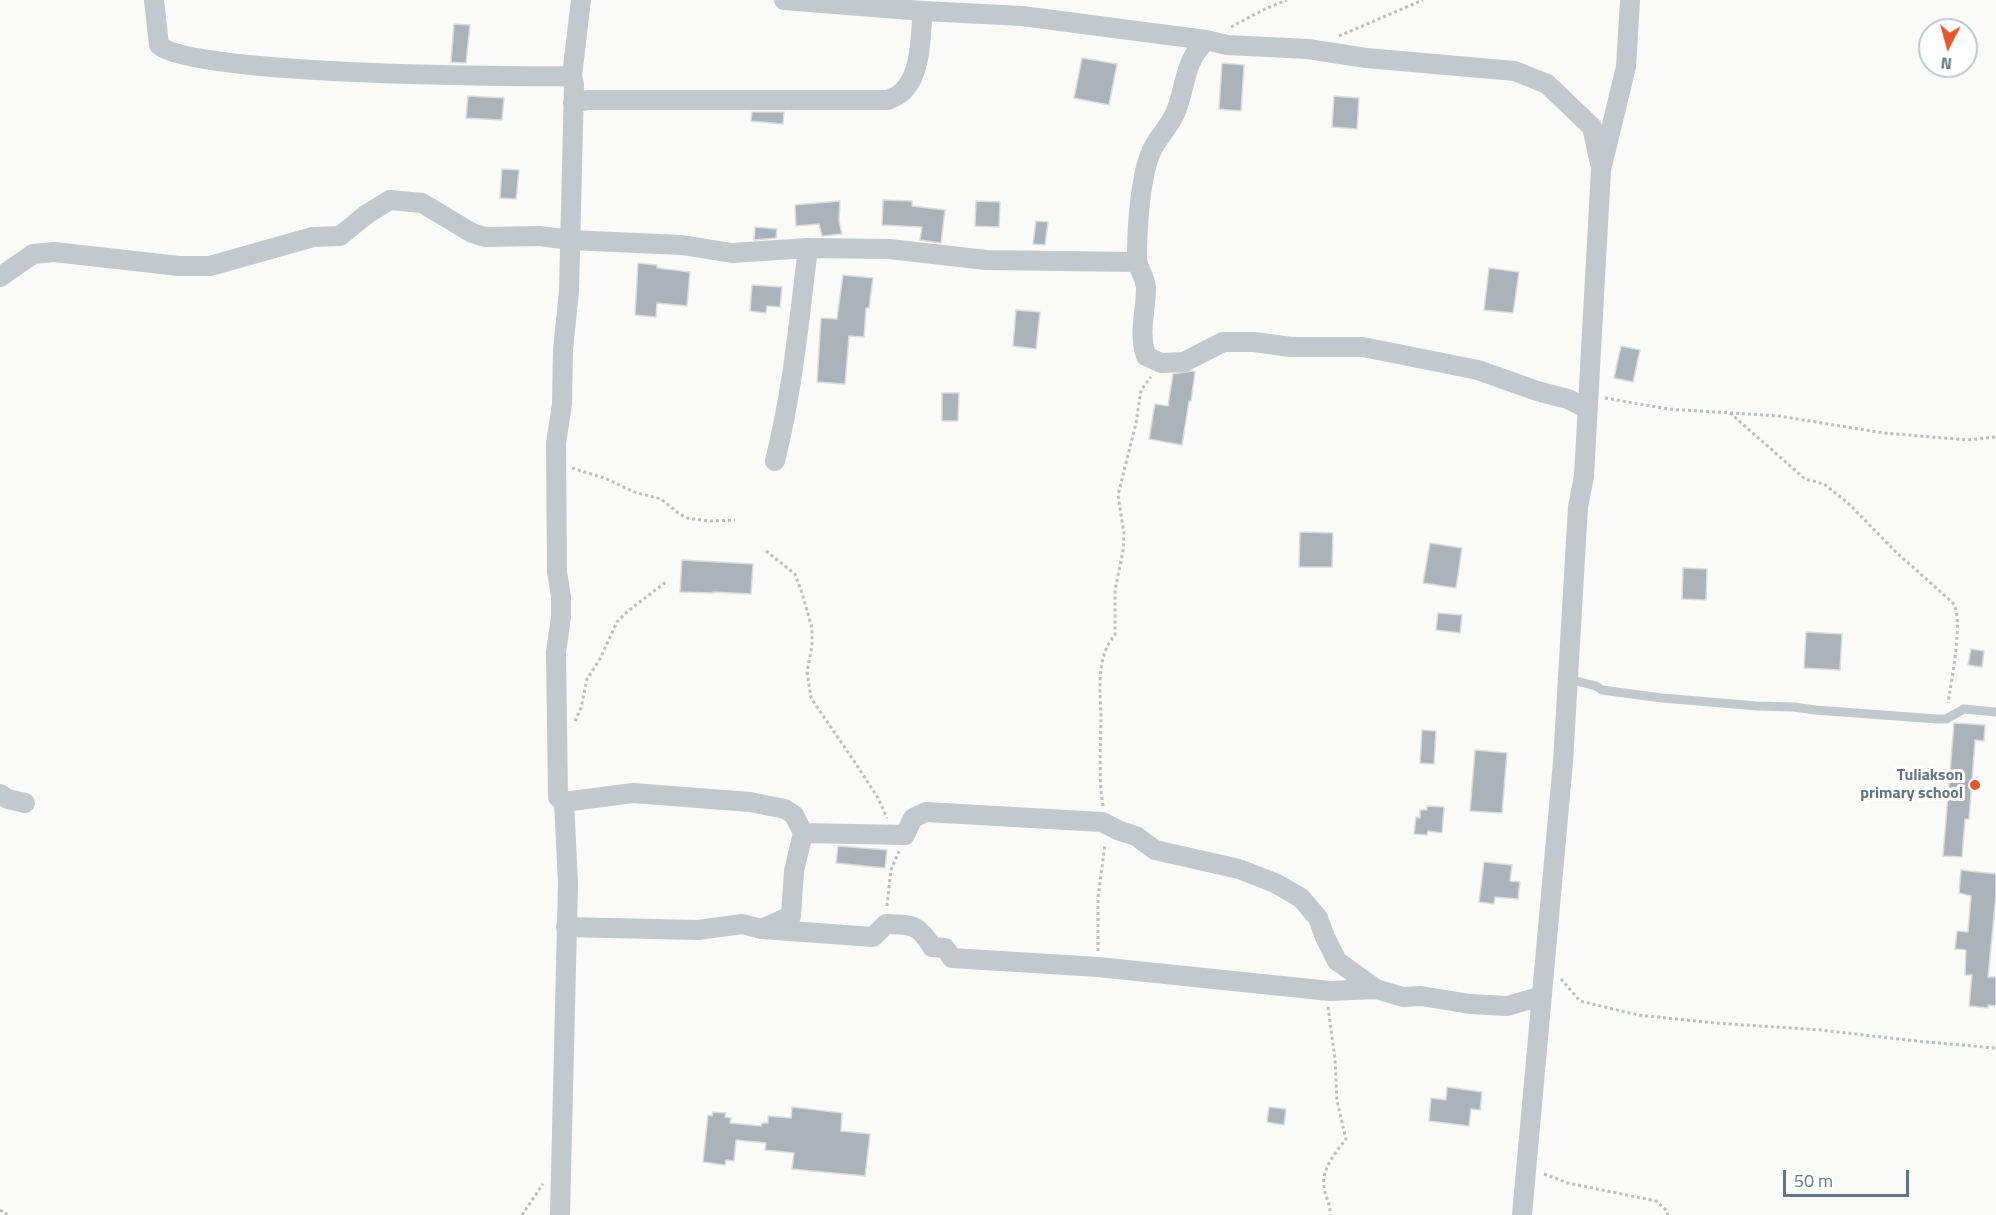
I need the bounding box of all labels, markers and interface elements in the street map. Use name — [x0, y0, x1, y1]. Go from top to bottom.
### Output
north arrow — [1918, 18, 1978, 78]
text: N — [1940, 51, 1953, 76]
place label: Tuliakson primary school — [1860, 766, 1963, 804]
marker: Tuliakson primary school — [1968, 778, 1982, 792]
scale bar — [1786, 1158, 1912, 1196]
text: 50 m — [1794, 1167, 1833, 1194]

